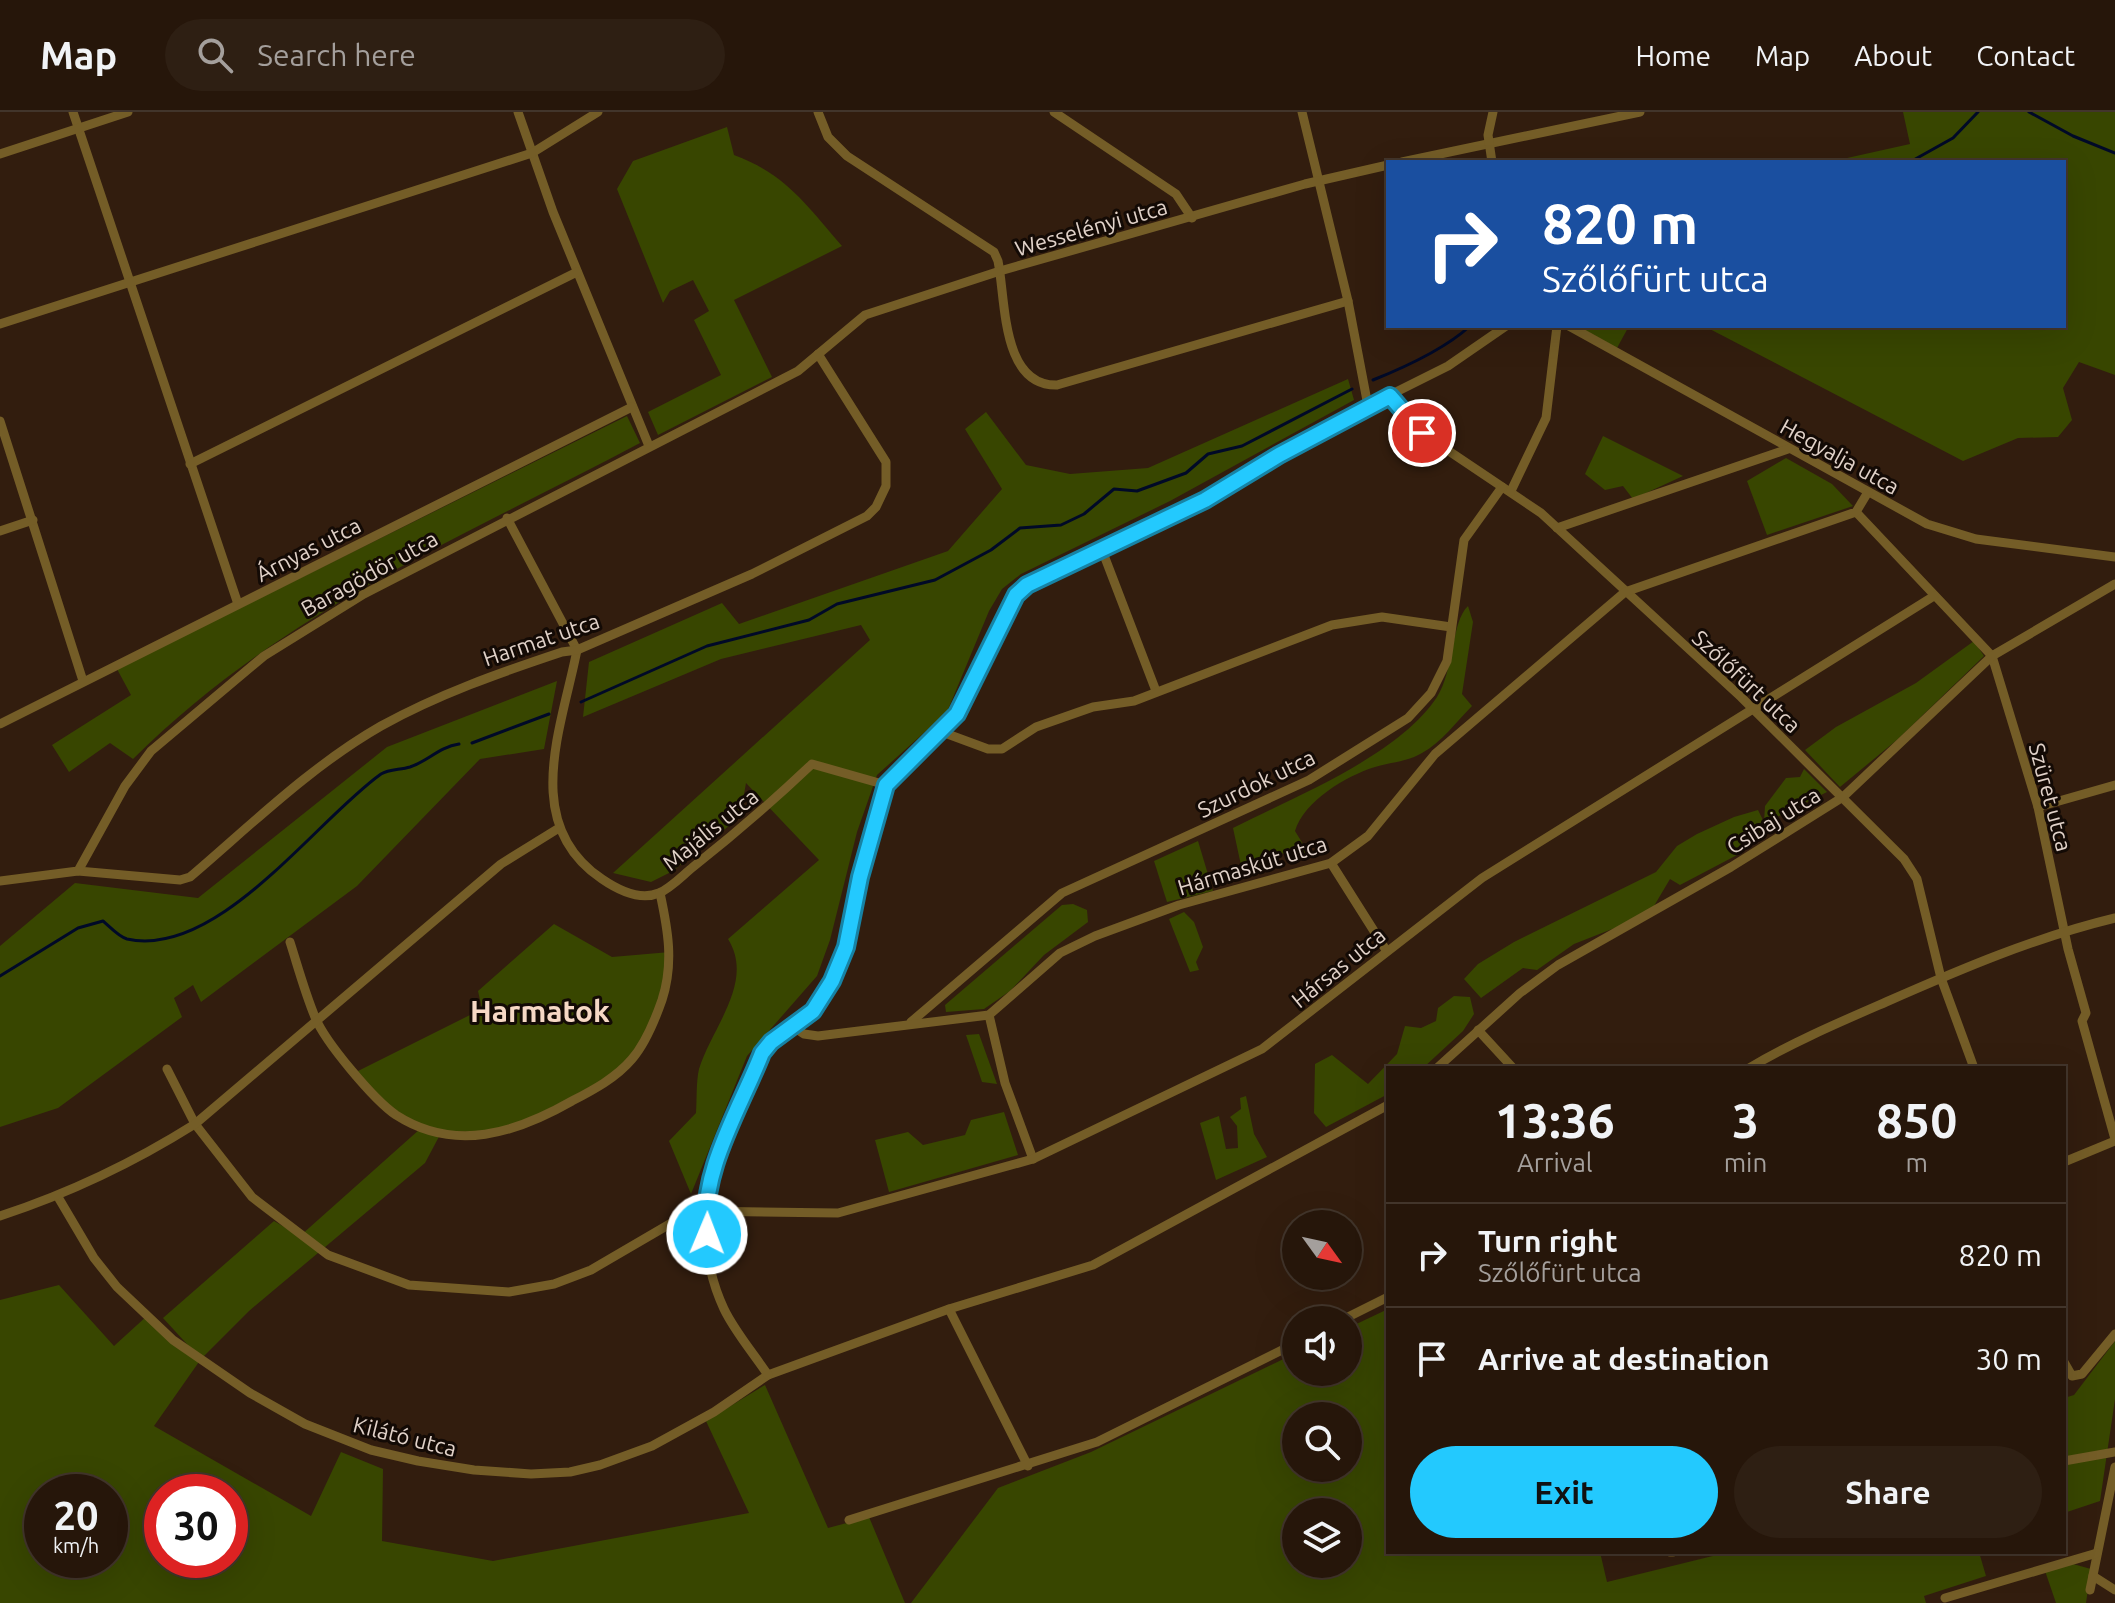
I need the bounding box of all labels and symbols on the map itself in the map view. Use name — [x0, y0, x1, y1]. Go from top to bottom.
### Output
street label: Wesselényi utca — [1012, 193, 1170, 261]
pin — [1388, 399, 1456, 467]
street label: Hegyalja utca — [1776, 413, 1904, 499]
street label: Árnyas utca — [251, 511, 365, 586]
street label: Baragödör utca — [296, 525, 442, 621]
street label: Harmat utca — [479, 607, 603, 671]
street label: Szőlőfürt utca — [1688, 625, 1806, 737]
street label: Szüret utca — [2025, 740, 2077, 854]
street label: Szurdok utca — [1193, 744, 1319, 822]
street label: Csibaj utca — [1722, 781, 1824, 859]
street label: Majális utca — [657, 783, 763, 875]
street label: Hármaskút utca — [1174, 830, 1330, 900]
street label: Hársas utca — [1286, 922, 1390, 1012]
district label: Harmatok — [470, 994, 610, 1028]
position arrow — [665, 1192, 749, 1276]
north arrow — [1282, 1210, 1362, 1290]
street label: Kilátó utca — [351, 1411, 459, 1461]
speed limit sign: 30 — [144, 1474, 248, 1578]

